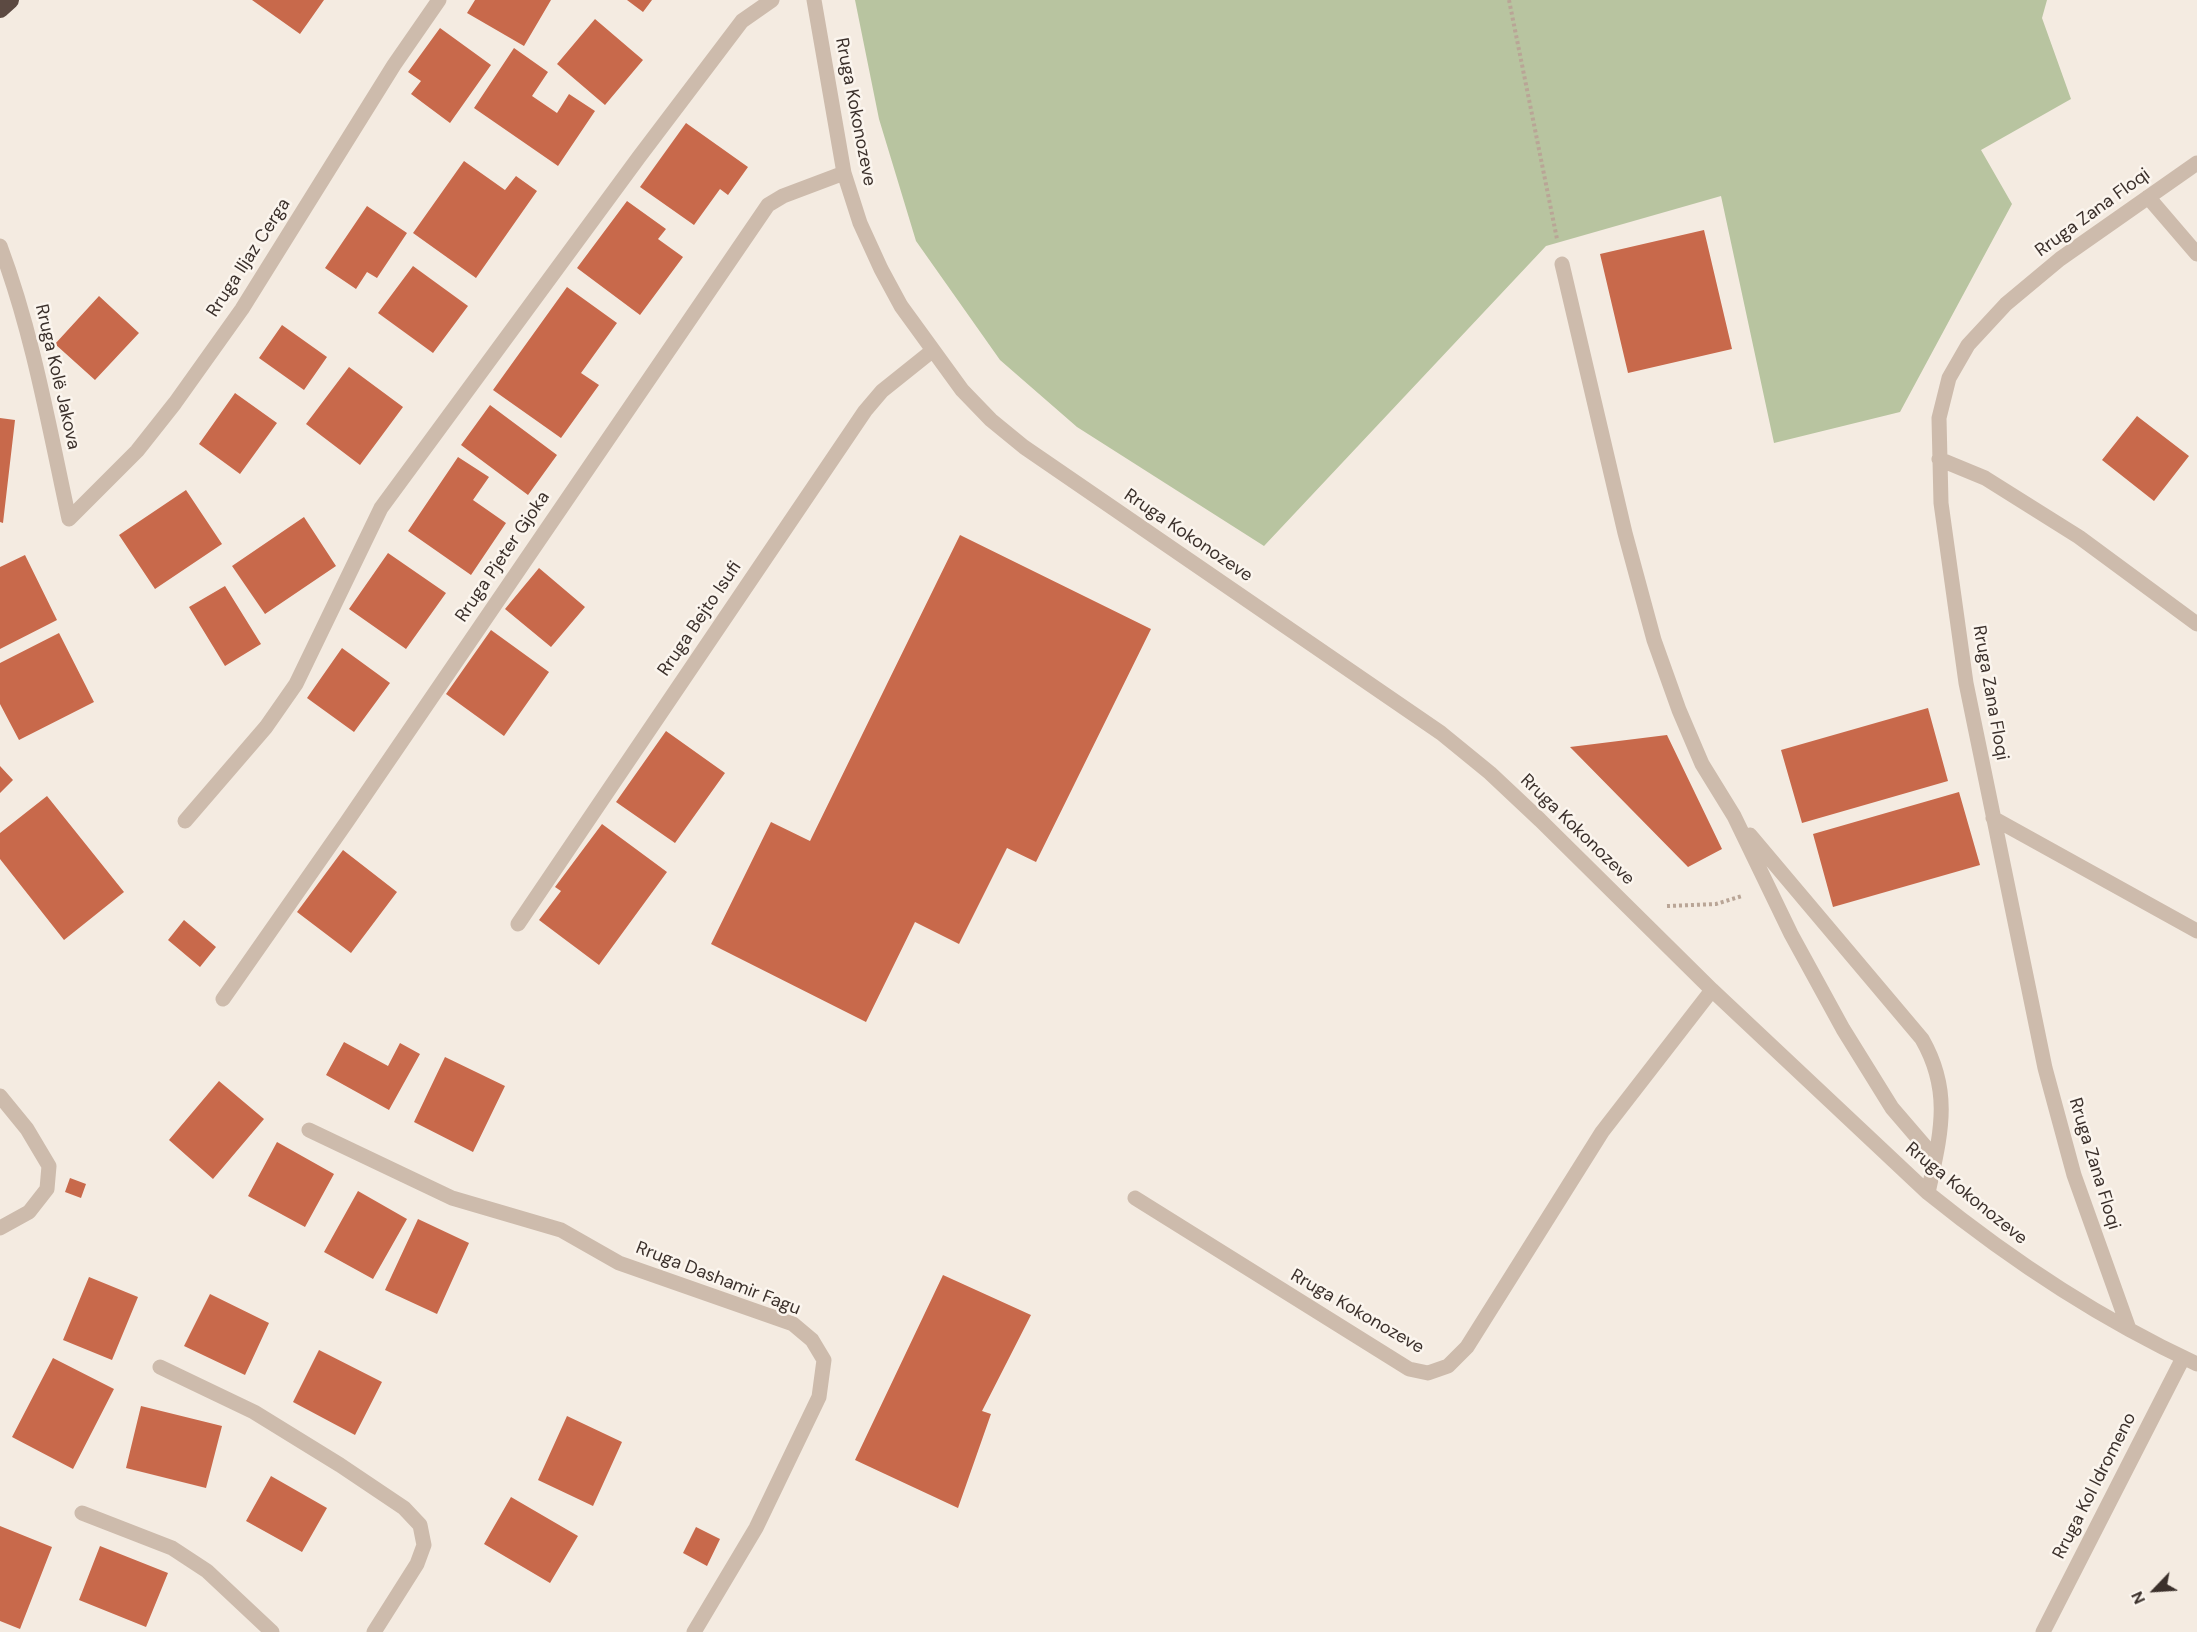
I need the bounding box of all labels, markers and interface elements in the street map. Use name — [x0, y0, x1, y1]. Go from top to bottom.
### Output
street label: Rruga Kokonozeve — [830, 36, 880, 188]
street label: Rruga Zana Floqi — [2031, 164, 2155, 262]
street label: Rruga Iljaz Cerga — [203, 195, 295, 321]
street label: Rruga Kolë Jakova — [30, 302, 84, 452]
street label: Rruga Kokonozeve — [1120, 485, 1256, 587]
street label: Rruga Pjeter Gjoka — [451, 488, 555, 626]
street label: Rruga Bejto Isufi — [654, 558, 746, 680]
street label: Rruga Zana Floqi — [1967, 624, 2013, 762]
street label: Rruga Kokonozeve — [1515, 770, 1639, 890]
street label: Rruga Zana Floqi — [2064, 1096, 2124, 1232]
street label: Rruga Kokonozeve — [1901, 1138, 2031, 1250]
street label: Rruga Dashamir Fagu — [633, 1238, 803, 1320]
street label: Rruga Kokonozeve — [1286, 1265, 1428, 1359]
street label: Rruga Kol Idromeno — [2049, 1409, 2141, 1563]
north arrow — [2125, 1560, 2185, 1620]
text: N — [2126, 1588, 2150, 1608]

